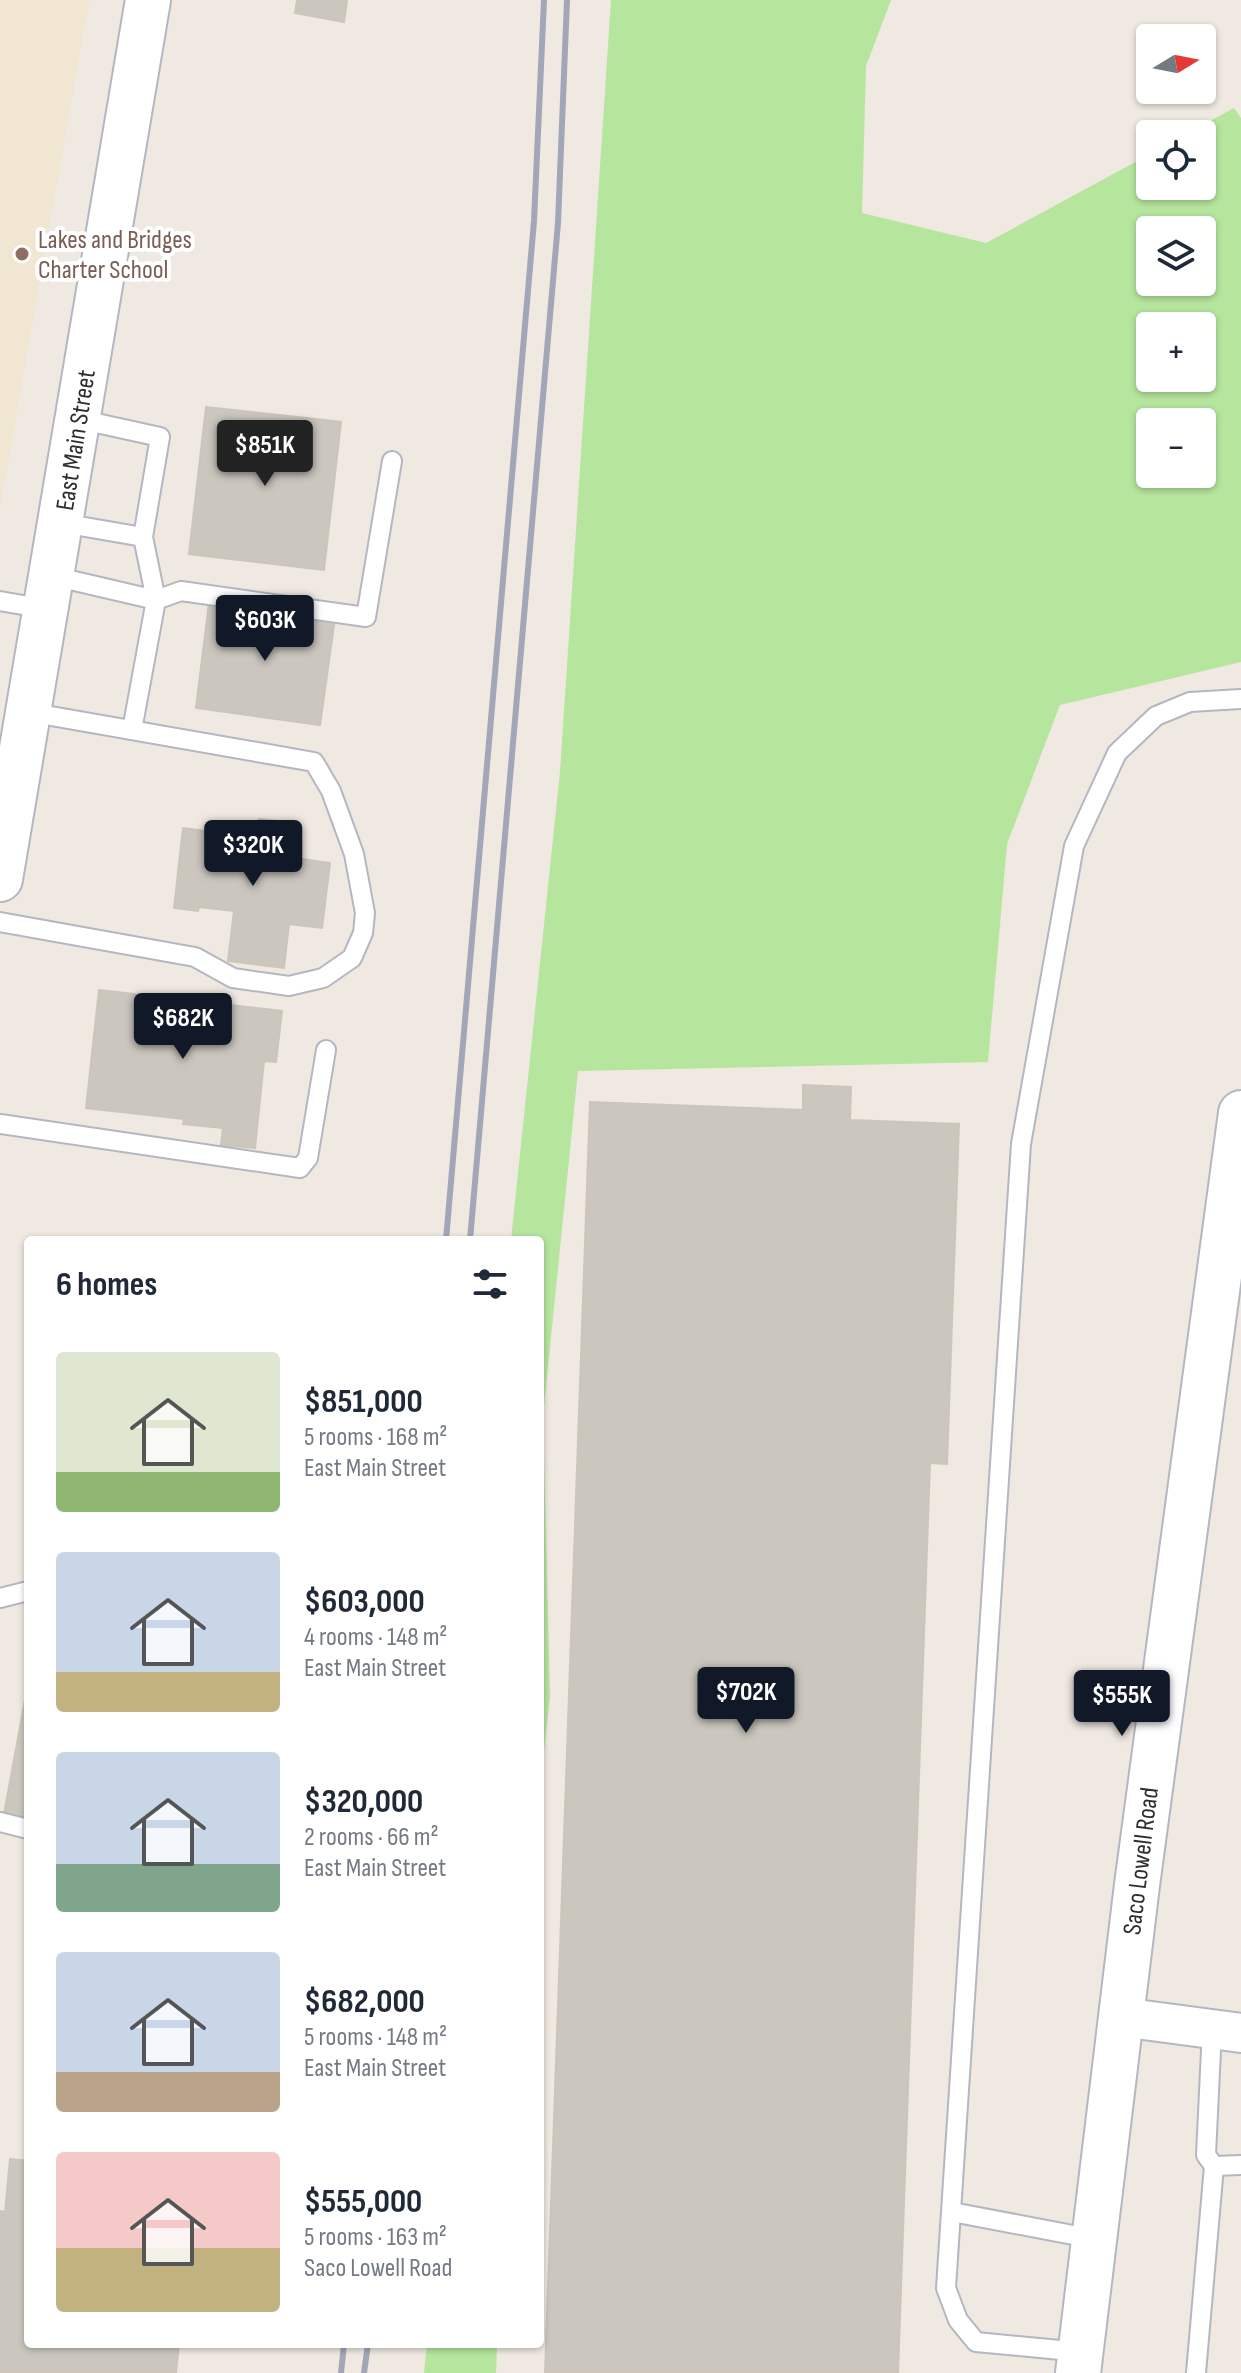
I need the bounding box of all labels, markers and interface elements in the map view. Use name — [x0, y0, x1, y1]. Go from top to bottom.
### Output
north arrow — [1136, 24, 1216, 104]
map controls — [1136, 24, 1216, 488]
button: locate — [1136, 120, 1216, 200]
button: layers — [1136, 216, 1216, 296]
place label: Lakes and Bridges Charter School — [38, 225, 192, 286]
marker: Lakes and Bridges Charter School — [13, 245, 31, 263]
button: + — [1136, 312, 1216, 392]
street label: East Main Street — [50, 368, 103, 513]
button: − — [1136, 408, 1216, 488]
pin: $851K — [209, 420, 321, 488]
text: $851K — [235, 430, 295, 461]
pin: $603K — [209, 595, 321, 663]
text: $603K — [234, 605, 296, 636]
pin: $320K — [197, 820, 309, 888]
text: $320K — [222, 830, 284, 861]
pin: $682K — [127, 993, 239, 1061]
text: $682K — [152, 1003, 214, 1034]
icon: filters — [468, 1262, 512, 1306]
text: 6 homes — [56, 1264, 157, 1305]
text: $851,000 — [304, 1381, 423, 1422]
icon: home — [120, 1384, 216, 1480]
text: 5 rooms · 168 m² — [304, 1422, 447, 1453]
text: East Main Street — [304, 1453, 446, 1484]
text: $603,000 — [304, 1581, 425, 1622]
icon: home — [120, 1584, 216, 1680]
text: 4 rooms · 148 m² — [304, 1622, 447, 1653]
text: East Main Street — [304, 1653, 446, 1684]
pin: $702K — [690, 1667, 802, 1735]
pin: $555K — [1066, 1670, 1178, 1738]
text: $702K — [715, 1677, 777, 1708]
text: $555K — [1092, 1680, 1152, 1711]
text: $320,000 — [304, 1781, 423, 1822]
icon: home — [120, 1784, 216, 1880]
street label: Saco Lowell Road — [1117, 1786, 1166, 1937]
text: 2 rooms · 66 m² — [304, 1822, 439, 1853]
text: East Main Street — [304, 1853, 446, 1884]
text: $682,000 — [304, 1981, 425, 2022]
icon: home — [120, 1984, 216, 2080]
text: 5 rooms · 148 m² — [304, 2022, 447, 2053]
text: East Main Street — [304, 2053, 446, 2084]
text: $555,000 — [304, 2181, 422, 2222]
icon: home — [120, 2184, 216, 2280]
text: 5 rooms · 163 m² — [304, 2222, 447, 2253]
text: Saco Lowell Road — [304, 2253, 452, 2284]

